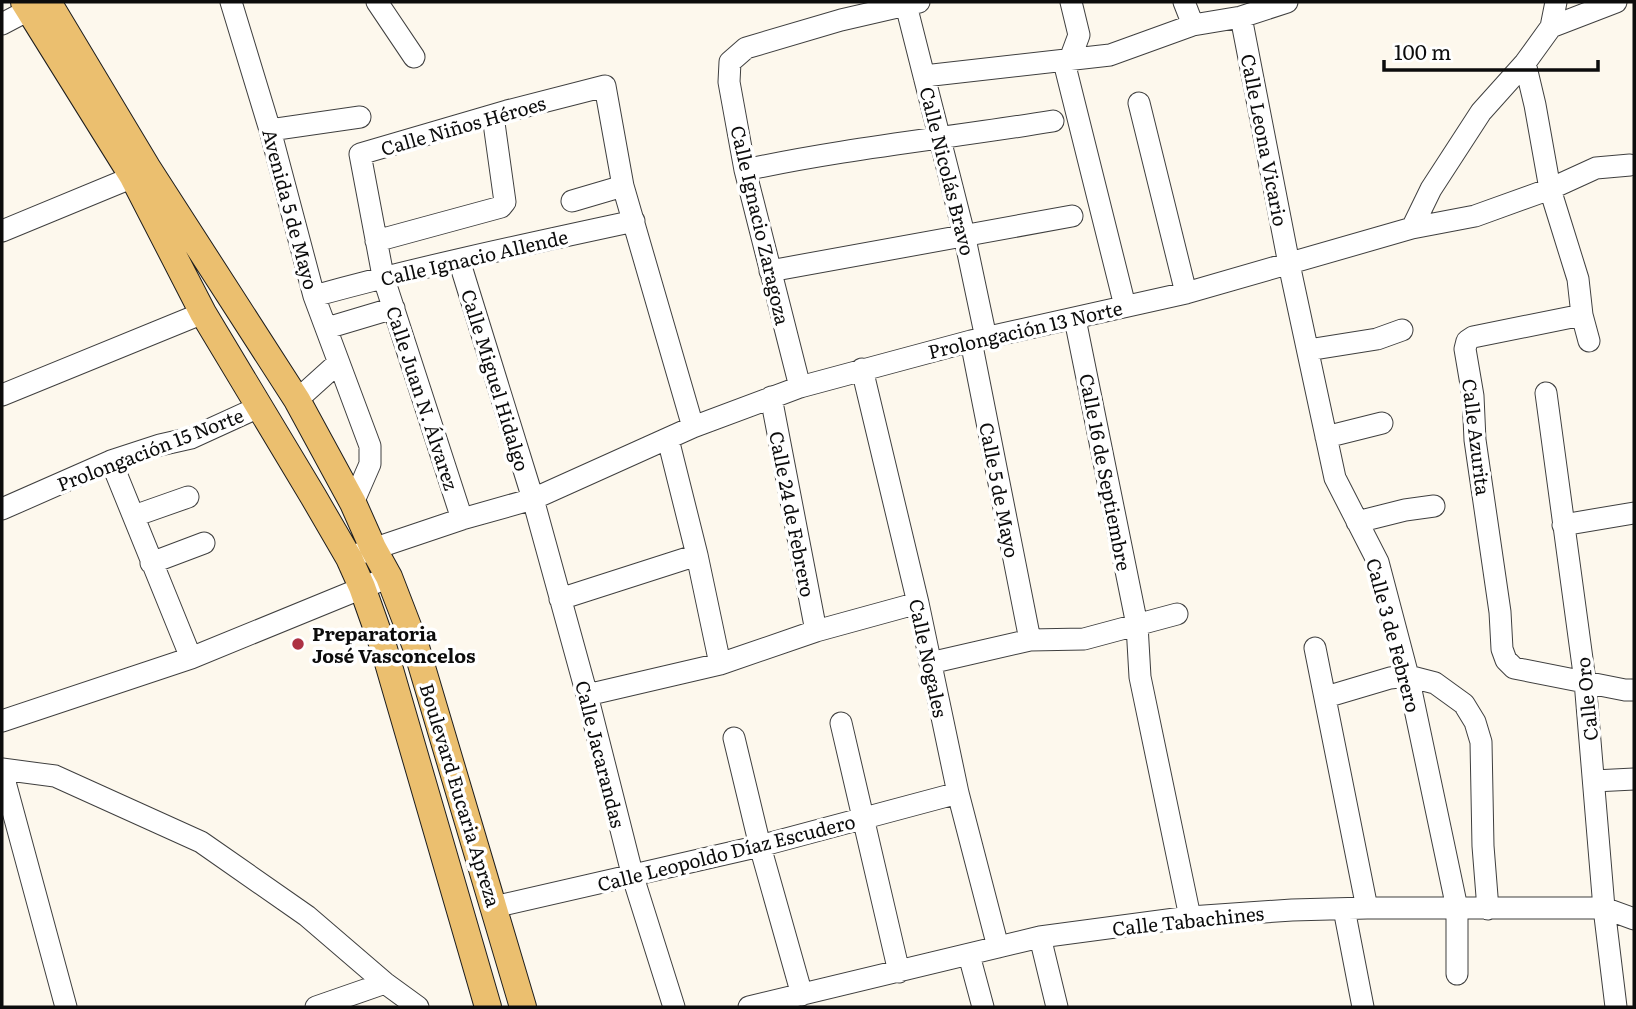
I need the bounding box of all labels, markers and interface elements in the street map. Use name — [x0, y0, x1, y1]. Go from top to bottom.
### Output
scale bar — [1384, 28, 1598, 72]
text: 100 m — [1394, 35, 1451, 66]
street label: Calle Leona Vicario — [1235, 51, 1295, 229]
street label: Calle Nicolás Bravo — [913, 84, 983, 258]
street label: Calle Niños Héroes — [377, 88, 549, 162]
street label: Calle Ignacio Zaragoza — [724, 123, 798, 328]
street label: Avenida 5 de Mayo — [256, 126, 326, 292]
street label: Calle Ignacio Allende — [378, 222, 570, 292]
street label: Calle Miguel Hidalgo — [455, 286, 537, 474]
street label: Prolongación 13 Norte — [925, 293, 1125, 365]
street label: Calle Juan N. Álvarez — [380, 302, 466, 494]
street label: Calle 16 de Septiembre — [1073, 371, 1139, 573]
street label: Calle Azurita — [1456, 377, 1498, 498]
street label: Prolongación 15 Norte — [53, 400, 248, 498]
street label: Calle 5 de Mayo — [973, 420, 1027, 560]
street label: Calle 24 de Febrero — [763, 429, 823, 599]
street label: Calle 3 de Febrero — [1360, 555, 1428, 715]
street label: Calle Nogales — [903, 596, 955, 720]
place label: Preparatoria José Vasconcelos — [312, 619, 475, 669]
marker: Preparatoria José Vasconcelos — [290, 636, 306, 652]
street label: Calle Oro — [1568, 656, 1604, 742]
street label: Calle Jacarandas — [569, 677, 633, 831]
street label: Boulevard Eucaria Apreza — [414, 680, 509, 911]
street label: Calle Leopoldo Díaz Escudero — [594, 806, 858, 898]
street label: Calle Tabachines — [1111, 898, 1266, 942]

